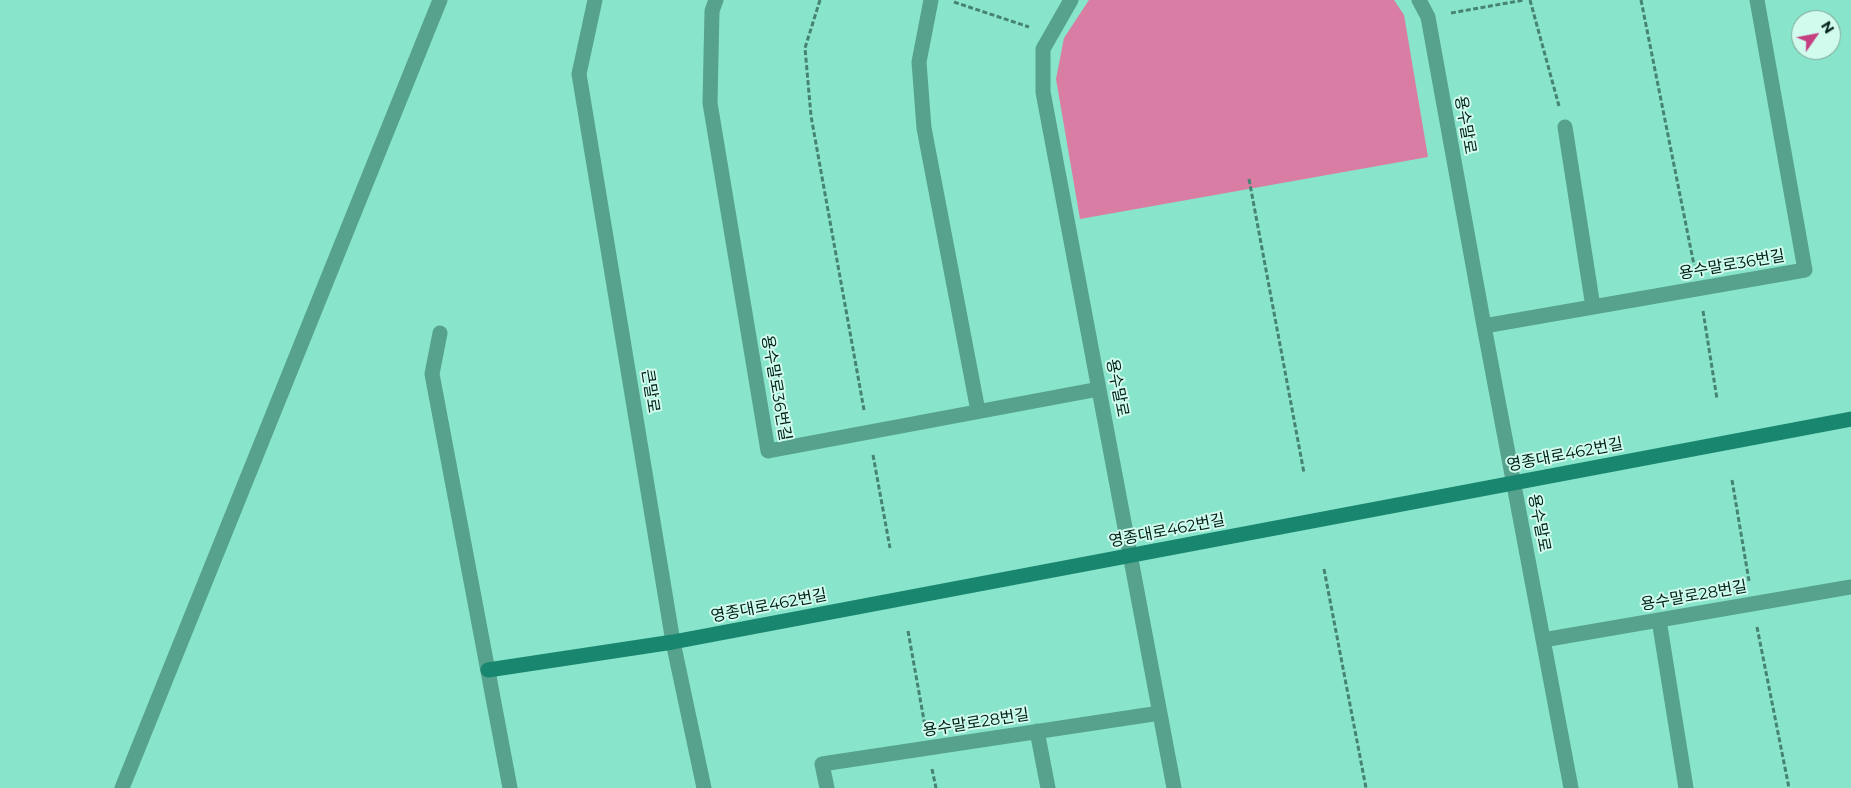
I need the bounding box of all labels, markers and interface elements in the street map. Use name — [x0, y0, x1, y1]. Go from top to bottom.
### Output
north arrow — [1791, 10, 1841, 60]
text: N — [1817, 18, 1838, 37]
street label: 용수말로 — [1450, 94, 1480, 156]
street label: 용수말로36번길 — [1678, 246, 1786, 284]
street label: 용수말로36번길 — [757, 334, 795, 442]
street label: 용수말로 — [1102, 357, 1132, 419]
street label: 큰말로 — [637, 368, 663, 414]
street label: 영종대로462번길 — [1505, 434, 1625, 476]
street label: 용수말로 — [1524, 492, 1554, 554]
street label: 영종대로462번길 — [1107, 510, 1227, 552]
street label: 용수말로28번길 — [1639, 577, 1749, 615]
street label: 영종대로462번길 — [709, 585, 829, 627]
street label: 용수말로28번길 — [921, 705, 1031, 741]

